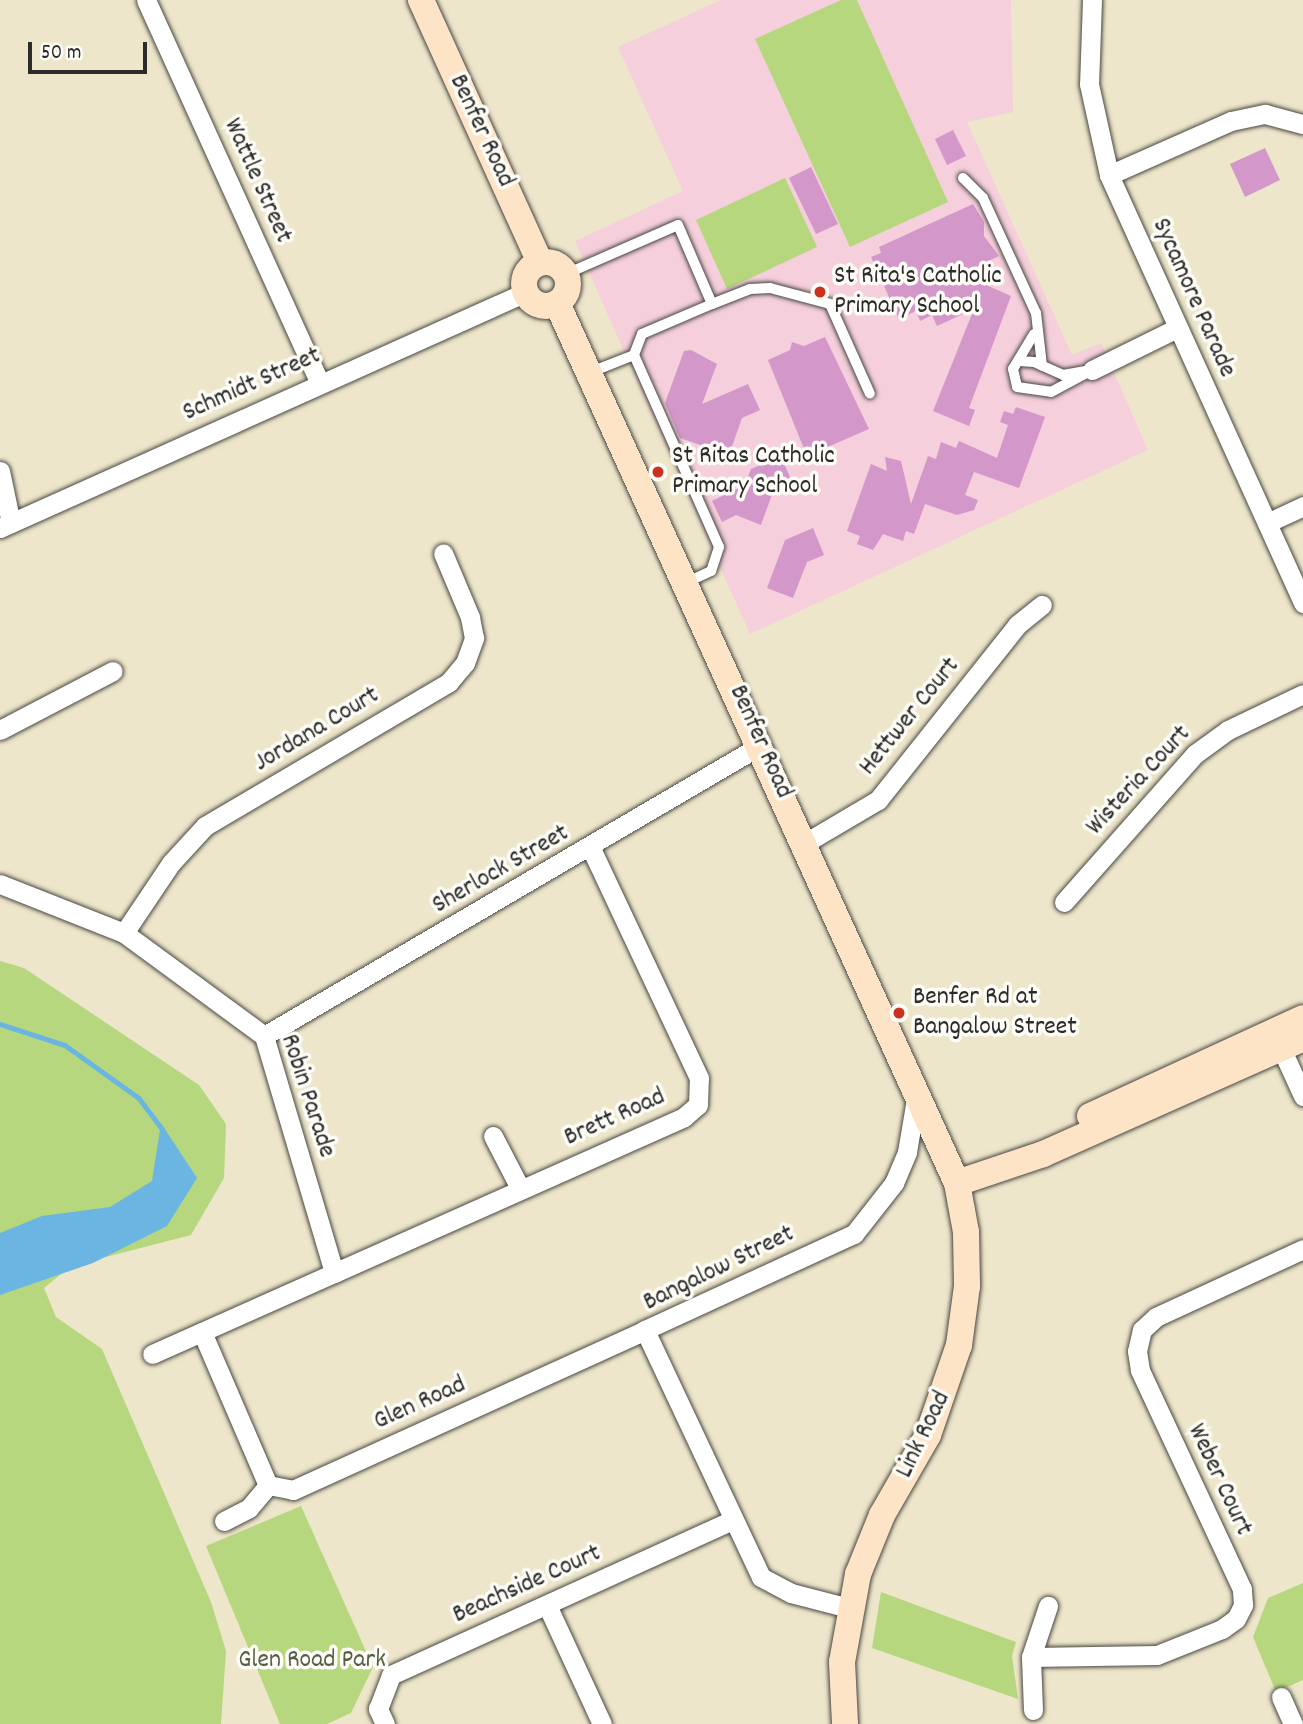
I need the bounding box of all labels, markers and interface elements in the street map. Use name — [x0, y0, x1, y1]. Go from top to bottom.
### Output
scale bar — [32, 28, 150, 72]
text: 50 m — [41, 39, 81, 69]
street label: Benfer Road — [441, 70, 521, 192]
street label: Wattle Street — [216, 114, 298, 248]
street label: Sycamore Parade — [1144, 214, 1242, 382]
place label: St Rita's Catholic Primary School — [834, 261, 1002, 322]
marker: St Rita's Catholic Primary School — [812, 284, 828, 300]
street label: Schmidt Street — [178, 341, 326, 429]
place label: St Ritas Catholic Primary School — [672, 441, 835, 503]
marker: St Ritas Catholic Primary School — [650, 464, 666, 480]
street label: Hettwer Court — [853, 652, 967, 782]
street label: Jordana Court — [249, 681, 385, 779]
street label: Benfer Road — [721, 681, 799, 803]
street label: Wisteria Court — [1080, 720, 1198, 842]
street label: Sherlock Street — [427, 818, 575, 922]
place label: Benfer Rd at Bangalow Street — [913, 982, 1077, 1044]
marker: Benfer Rd at Bangalow Street — [891, 1005, 907, 1021]
street label: Robin Parade — [272, 1030, 342, 1162]
street label: Brett Road — [560, 1082, 670, 1154]
street label: Bangalow Street — [639, 1219, 799, 1319]
street label: Glen Road — [369, 1370, 471, 1438]
street label: Link Road — [890, 1387, 958, 1483]
street label: Weber Court — [1180, 1419, 1258, 1541]
street label: Beachside Court — [448, 1539, 606, 1631]
park label: Glen Road Park — [238, 1645, 386, 1677]

